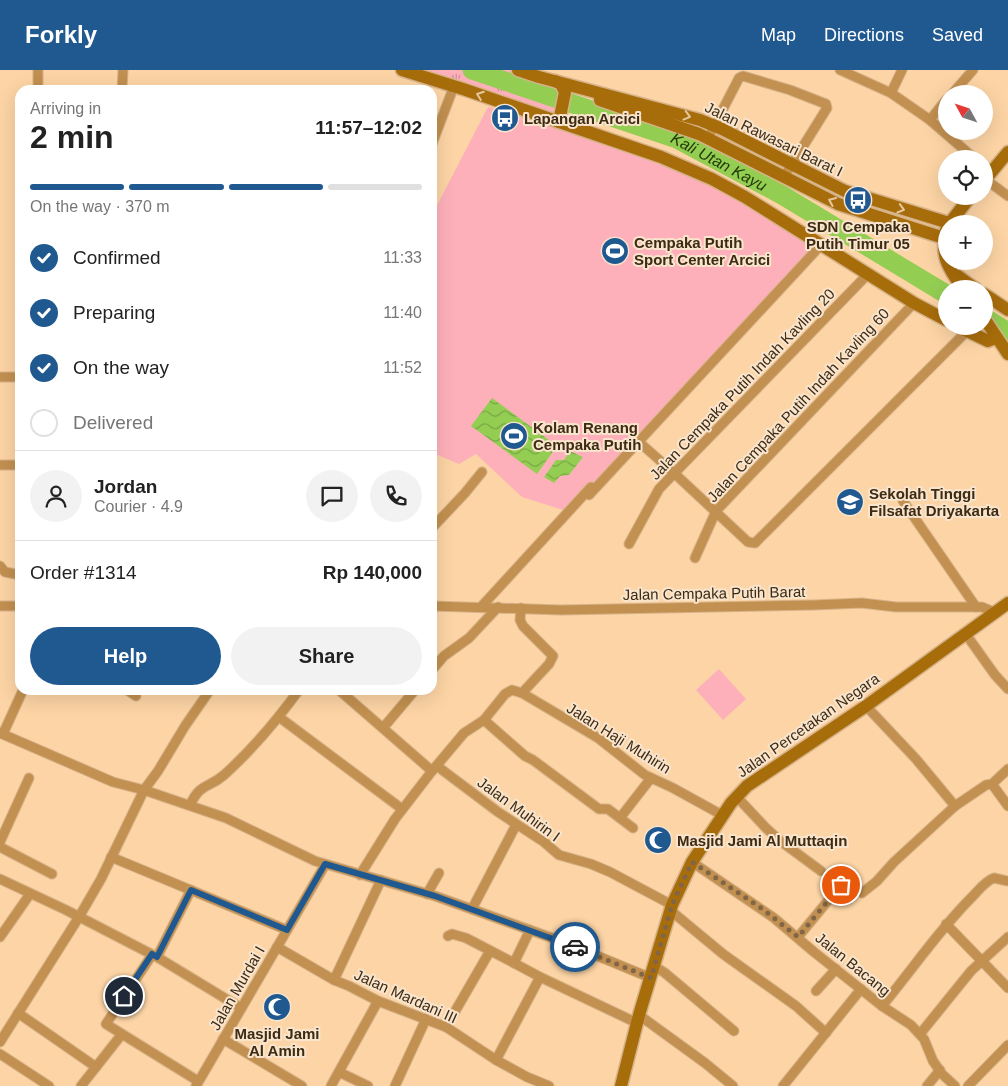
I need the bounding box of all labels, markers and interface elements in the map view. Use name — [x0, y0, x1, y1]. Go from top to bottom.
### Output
text: Forkly — [25, 21, 97, 48]
text: Map — [761, 25, 796, 45]
text: Directions — [824, 25, 904, 45]
text: Saved — [932, 25, 983, 45]
north arrow — [938, 85, 992, 140]
map controls — [938, 85, 993, 335]
one-way arrow — [476, 91, 485, 101]
street label: Jalan Rawasari Barat I — [702, 98, 846, 180]
text: Arriving in — [30, 100, 101, 117]
bus stop icon: Lapangan Arcici — [490, 103, 520, 133]
place label: Lapangan Arcici — [524, 110, 640, 127]
one-way arrow — [682, 111, 691, 121]
text: 11:57–12:02 — [315, 117, 422, 138]
text: 2 min — [30, 119, 114, 155]
water label: Kali Utan Kayu — [668, 129, 770, 194]
button: locate — [938, 150, 993, 205]
bus stop icon: SDN Cempaka Putih Timur 05 — [843, 185, 873, 215]
one-way arrow — [828, 197, 837, 208]
text: On the way · 370 m — [30, 198, 170, 215]
one-way arrow — [896, 203, 904, 213]
button: + — [938, 215, 993, 270]
place label: SDN Cempaka Putih Timur 05 — [806, 218, 910, 252]
place label: Cempaka Putih Sport Center Arcici — [634, 234, 770, 268]
sports icon: Cempaka Putih Sport Center Arcici — [600, 236, 630, 266]
icon: check — [30, 244, 58, 272]
text: Confirmed — [73, 247, 161, 268]
text: 11:33 — [383, 249, 422, 266]
button: − — [938, 280, 993, 335]
street label: Jalan Cempaka Putih Indah Kavling 20 — [646, 285, 838, 483]
icon: check — [30, 299, 58, 327]
text: Preparing — [73, 302, 155, 323]
text: 11:40 — [383, 304, 422, 321]
street label: Jalan Cempaka Putih Indah Kavling 60 — [704, 305, 892, 505]
icon: check — [30, 354, 58, 382]
text: On the way — [73, 357, 169, 378]
text: 11:52 — [383, 359, 422, 376]
text: Delivered — [73, 412, 153, 433]
place label: Kolam Renang Cempaka Putih — [533, 419, 641, 453]
sports icon: Kolam Renang Cempaka Putih — [499, 421, 529, 451]
button: person — [30, 470, 82, 522]
button: chat — [306, 470, 358, 522]
button: phone — [370, 470, 422, 522]
text: Jordan — [94, 476, 157, 497]
place label: Sekolah Tinggi Filsafat Driyakarta — [869, 485, 1000, 519]
school or university icon: Sekolah Tinggi Filsafat Driyakarta — [835, 487, 865, 517]
text: Courier · 4.9 — [94, 498, 183, 515]
text: Order #1314 — [30, 562, 137, 583]
text: Rp 140,000 — [323, 562, 422, 583]
street label: Jalan Cempaka Putih Barat — [623, 583, 806, 603]
button: Help — [30, 627, 221, 685]
button: Share — [231, 627, 422, 685]
street label: Jalan Percetakan Negara — [734, 669, 883, 781]
street label: Jalan Haji Muhirin — [564, 699, 674, 777]
street label: Jalan Muhirin I — [475, 773, 563, 845]
mosque icon: Masjid Jami Al Muttaqin — [643, 825, 673, 855]
place label: Masjid Jami Al Muttaqin — [677, 832, 847, 849]
pin — [820, 864, 862, 906]
icon: bag — [827, 871, 855, 899]
courier — [550, 922, 600, 972]
street label: Jalan Bacang — [812, 929, 894, 999]
icon: car — [561, 933, 589, 961]
street label: Jalan Murdai I — [206, 943, 268, 1033]
street label: Jalan Mardani III — [352, 966, 460, 1026]
pin — [103, 975, 145, 1017]
icon: home — [110, 982, 138, 1010]
mosque icon: Masjid Jami Al Amin — [262, 992, 292, 1022]
place label: Masjid Jami Al Amin — [234, 1025, 320, 1059]

